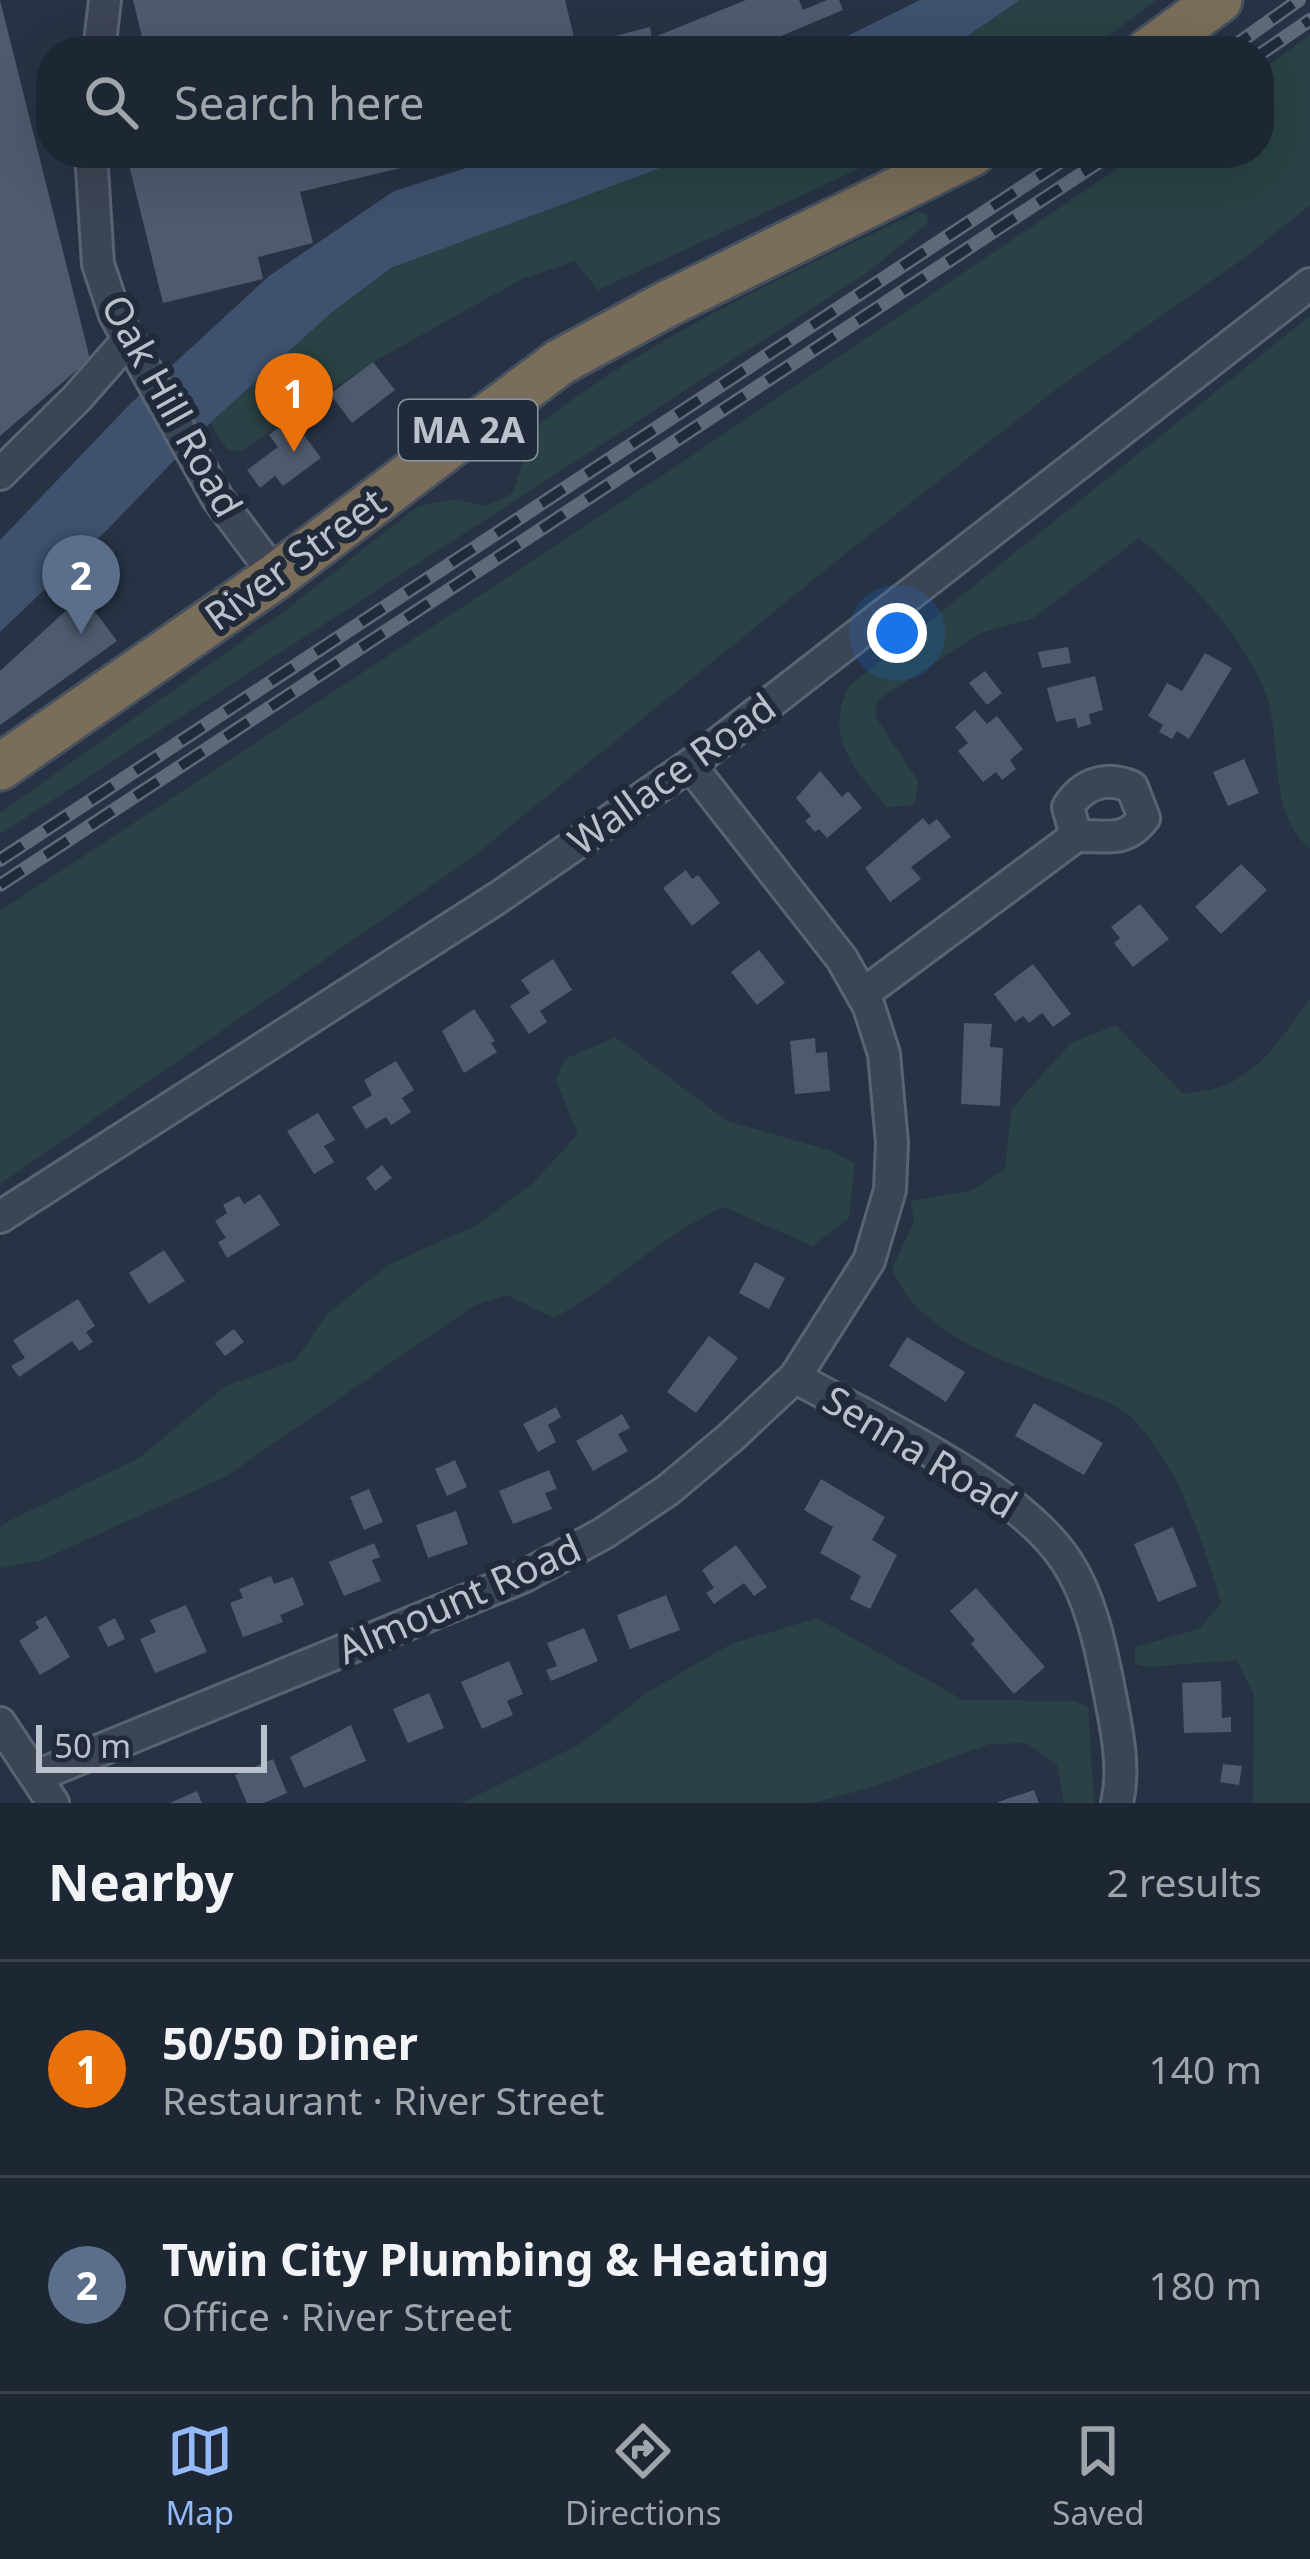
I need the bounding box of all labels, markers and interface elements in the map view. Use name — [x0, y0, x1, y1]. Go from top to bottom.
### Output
search box — [36, 36, 1274, 168]
icon: search — [78, 69, 144, 135]
text: Search here — [174, 72, 424, 133]
street label: Oak Hill Road — [90, 285, 256, 526]
pin: 1 — [255, 353, 333, 452]
road number: MA 2A — [399, 400, 537, 460]
street label: River Street — [193, 474, 395, 641]
pin: 2 — [42, 535, 120, 634]
your location — [867, 603, 927, 663]
street label: Wallace Road — [557, 680, 785, 866]
street label: Senna Road — [814, 1372, 1028, 1529]
street label: Almount Road — [328, 1520, 588, 1675]
scale bar — [36, 1719, 267, 1772]
text: 50 m — [54, 1723, 131, 1768]
text: Nearby — [48, 1846, 234, 1916]
text: 2 results — [1107, 1855, 1262, 1908]
text: 50/50 Diner — [162, 2012, 418, 2073]
text: 1 — [76, 2042, 98, 2095]
text: 140 m — [1148, 2042, 1262, 2095]
text: Restaurant · River Street — [162, 2073, 604, 2126]
text: Twin City Plumbing & Heating — [162, 2228, 829, 2289]
text: 2 — [76, 2258, 98, 2311]
text: 180 m — [1148, 2258, 1262, 2311]
text: Office · River Street — [162, 2289, 512, 2342]
tab: Map — [165, 2418, 234, 2535]
tab: Directions — [565, 2418, 722, 2535]
tab: Saved — [1052, 2418, 1145, 2535]

